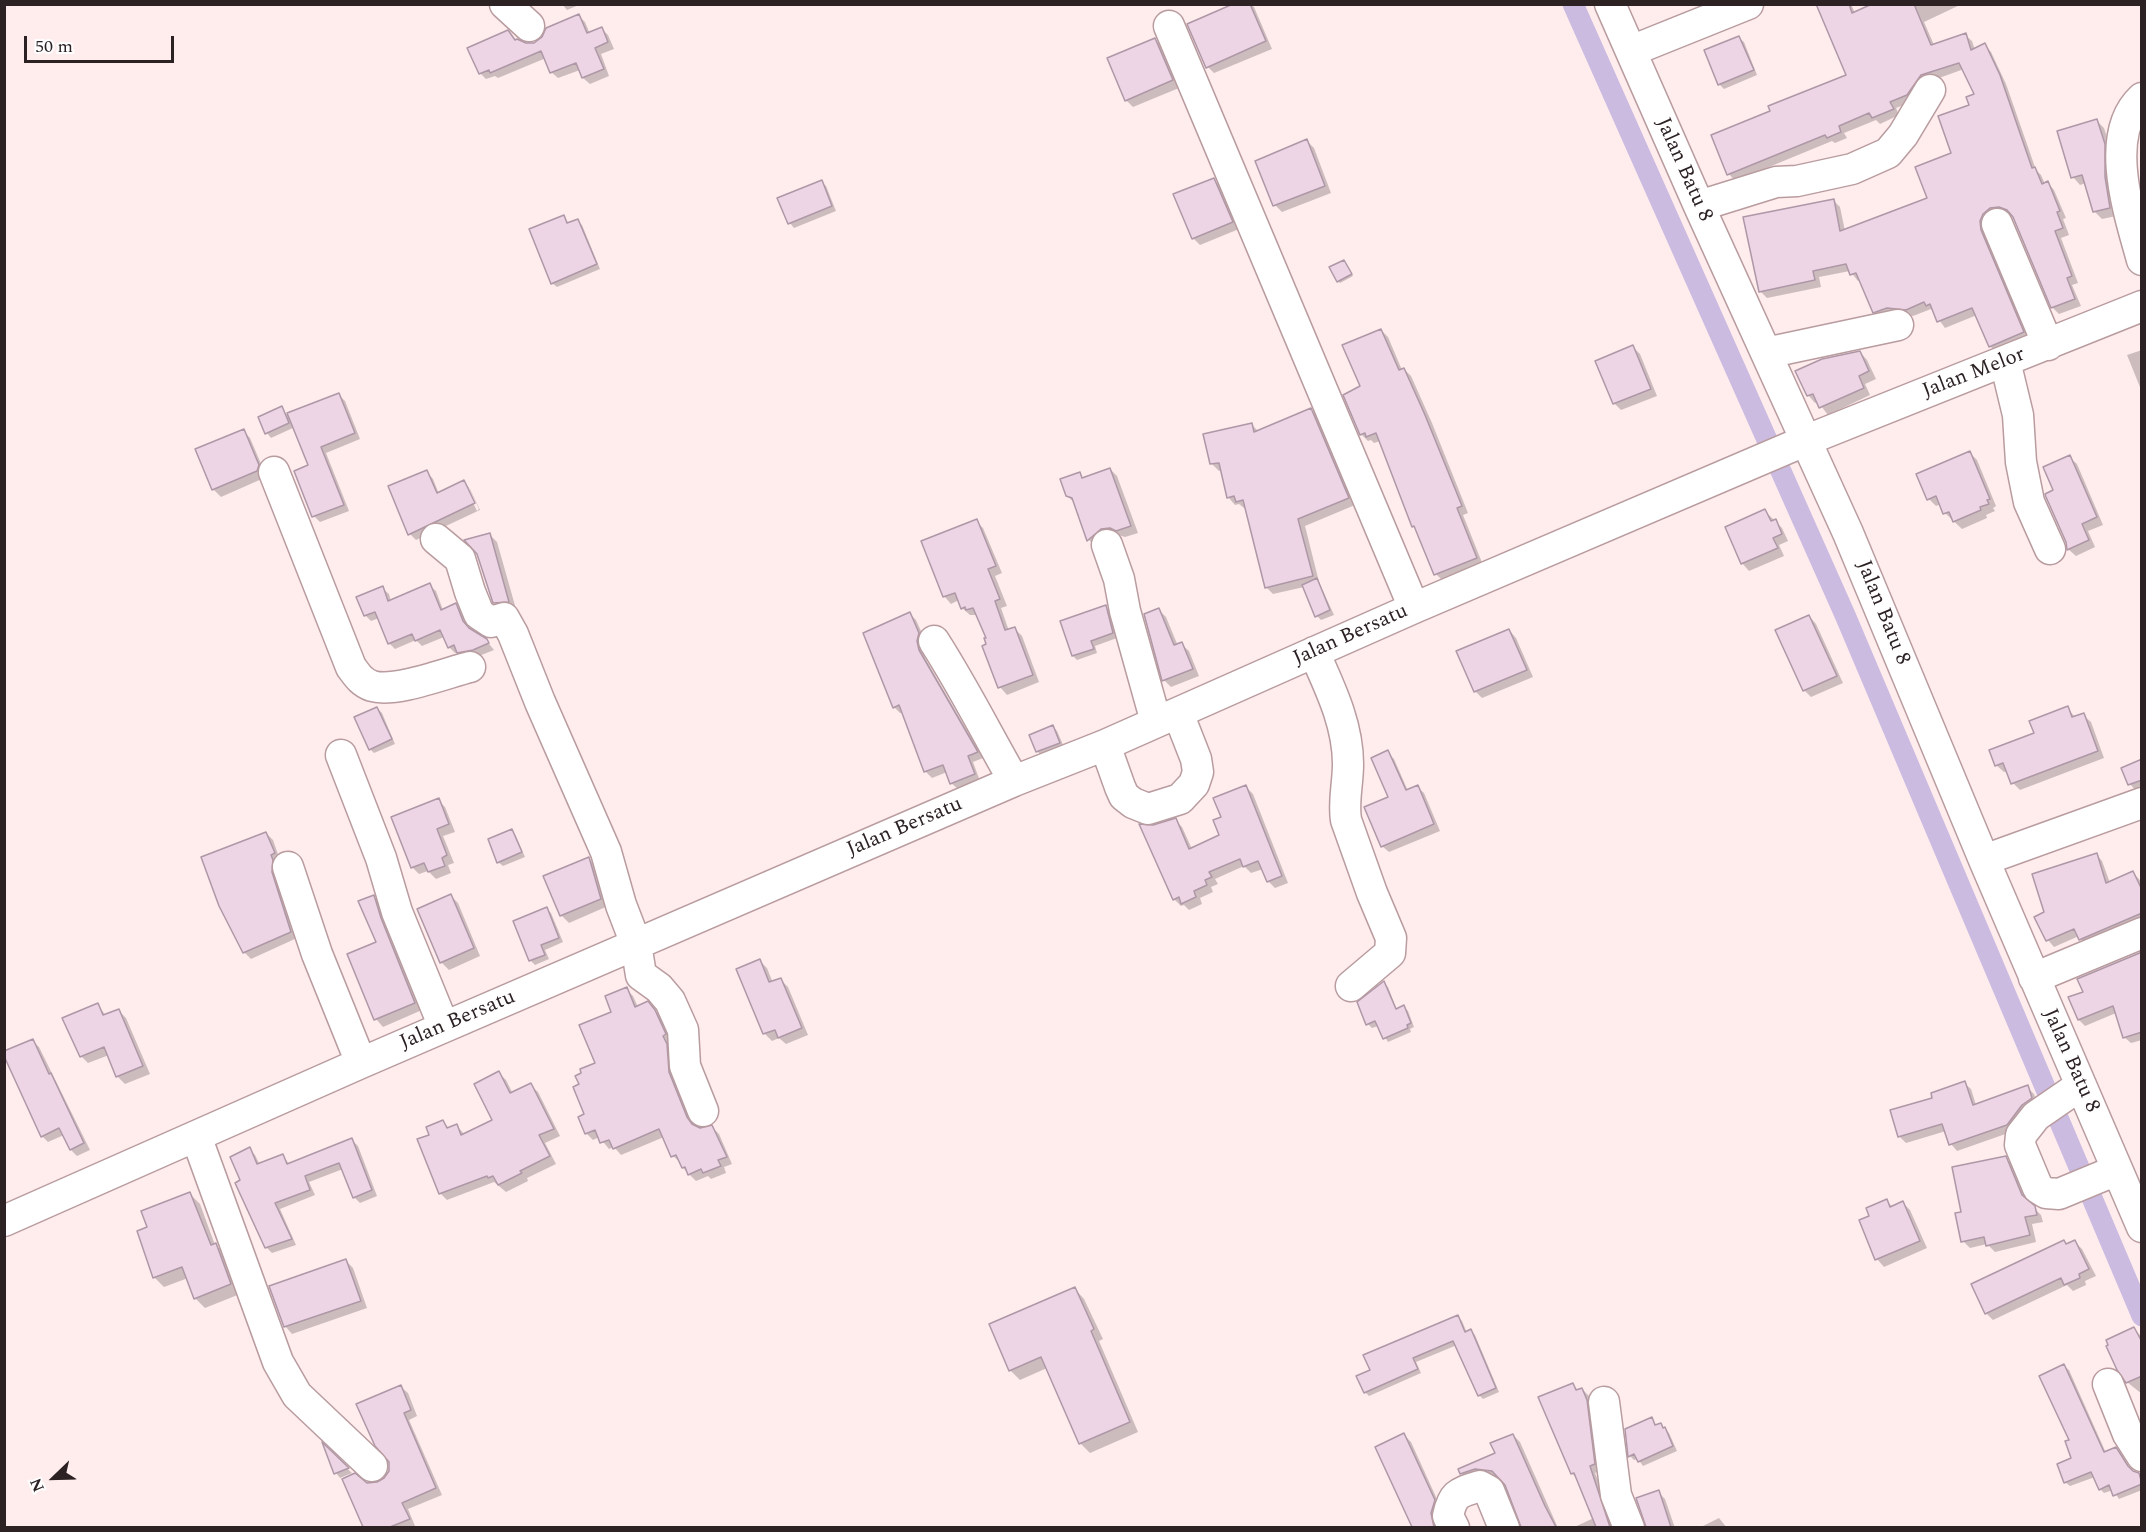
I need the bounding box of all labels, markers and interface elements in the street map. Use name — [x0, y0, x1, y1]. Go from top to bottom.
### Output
scale bar — [27, 24, 177, 62]
text: 50 m — [35, 33, 73, 60]
street label: Jalan Batu 8 — [1649, 114, 1717, 226]
street label: Jalan Melor — [1919, 343, 2029, 405]
street label: Jalan Batu 8 — [1850, 557, 1914, 669]
street label: Jalan Bersatu — [1290, 600, 1412, 672]
street label: Jalan Bersatu — [844, 792, 966, 864]
street label: Jalan Bersatu — [397, 985, 519, 1057]
street label: Jalan Batu 8 — [2036, 1005, 2104, 1117]
north arrow — [24, 1448, 84, 1508]
text: N — [24, 1474, 51, 1496]

